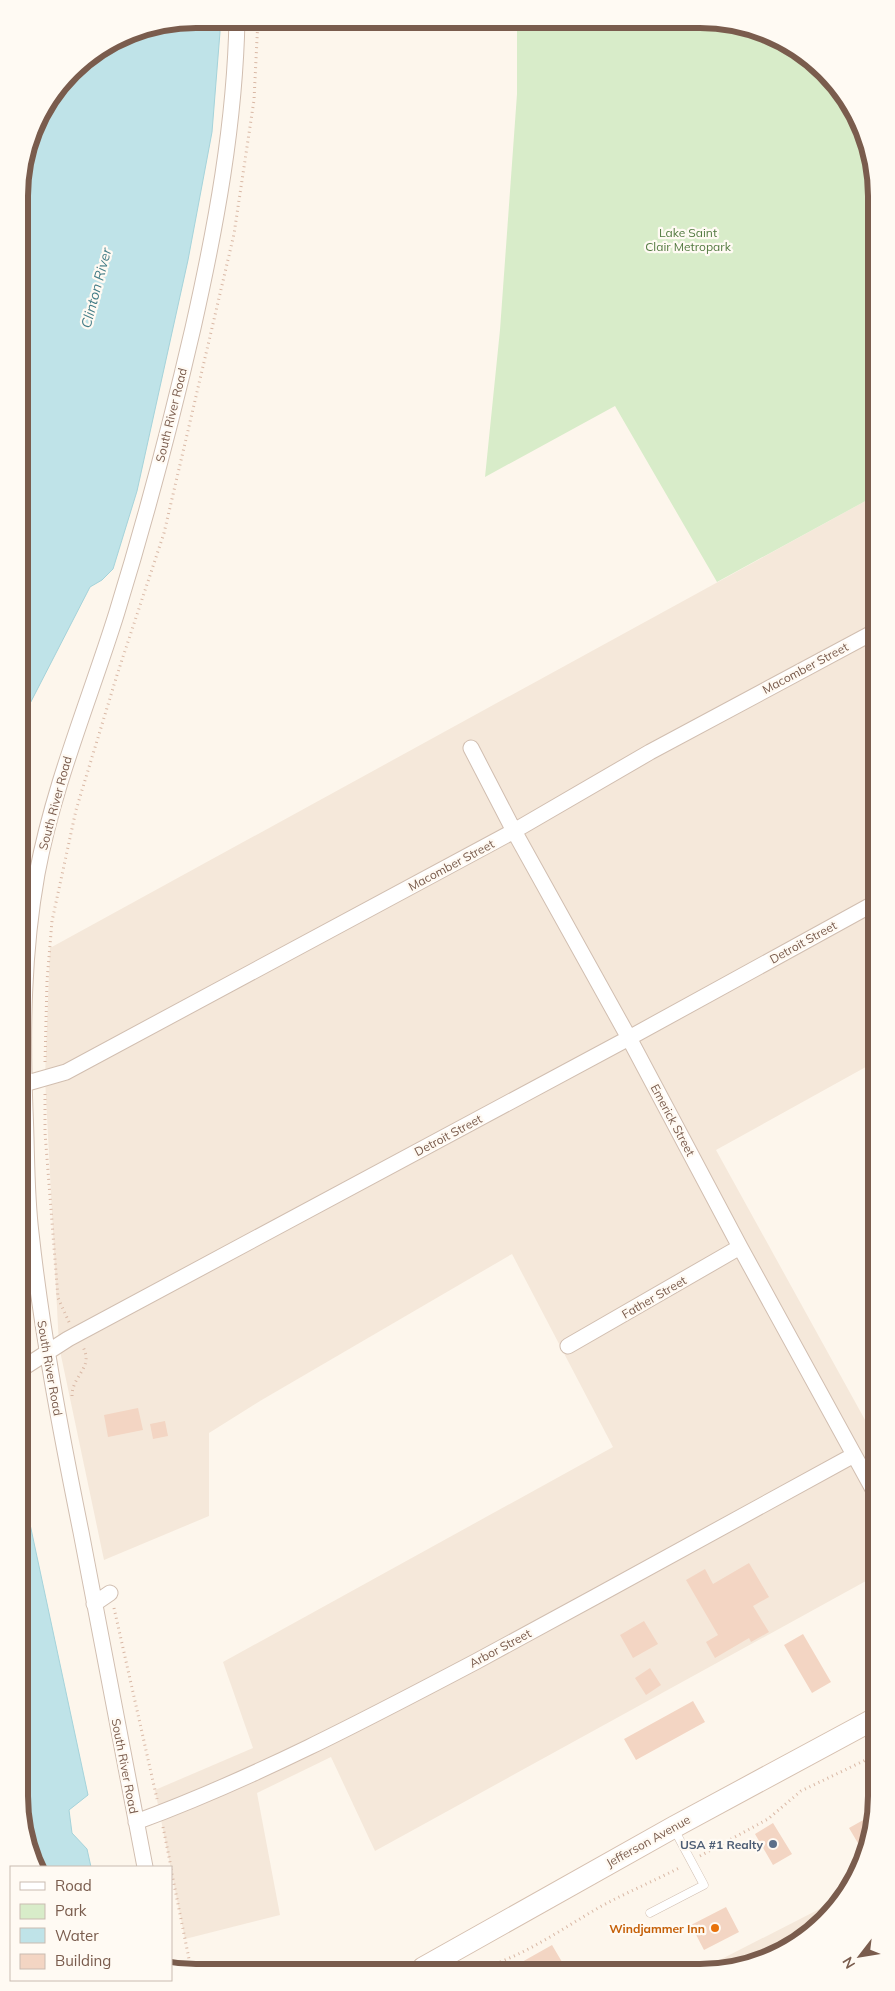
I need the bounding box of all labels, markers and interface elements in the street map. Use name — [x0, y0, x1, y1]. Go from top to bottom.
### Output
park label: Lake Saint Clair Metropark — [645, 225, 732, 254]
water label: Clinton River — [77, 245, 116, 330]
street label: South River Road — [152, 366, 190, 464]
street label: Macomber Street — [759, 639, 851, 697]
street label: South River Road — [35, 754, 75, 852]
street label: Macomber Street — [405, 836, 497, 894]
street label: Detroit Street — [767, 917, 839, 967]
street label: Emerick Street — [648, 1081, 698, 1159]
street label: Detroit Street — [412, 1111, 484, 1159]
street label: Father Street — [619, 1272, 689, 1322]
street label: South River Road — [34, 1319, 66, 1417]
street label: Arbor Street — [467, 1625, 533, 1671]
street label: South River Road — [108, 1717, 142, 1815]
street label: Jefferson Avenue — [603, 1812, 693, 1870]
place label: USA #1 Realty — [680, 1837, 763, 1852]
marker: USA #1 Realty — [767, 1838, 779, 1850]
legend — [10, 1866, 172, 1981]
text: Road — [55, 1876, 92, 1895]
text: Park — [55, 1901, 87, 1920]
place label: Windjammer Inn — [609, 1921, 705, 1936]
marker: Windjammer Inn — [709, 1922, 721, 1934]
text: Water — [55, 1926, 99, 1945]
north arrow — [835, 1931, 885, 1981]
text: Building — [55, 1951, 111, 1970]
text: N — [838, 1954, 859, 1972]

